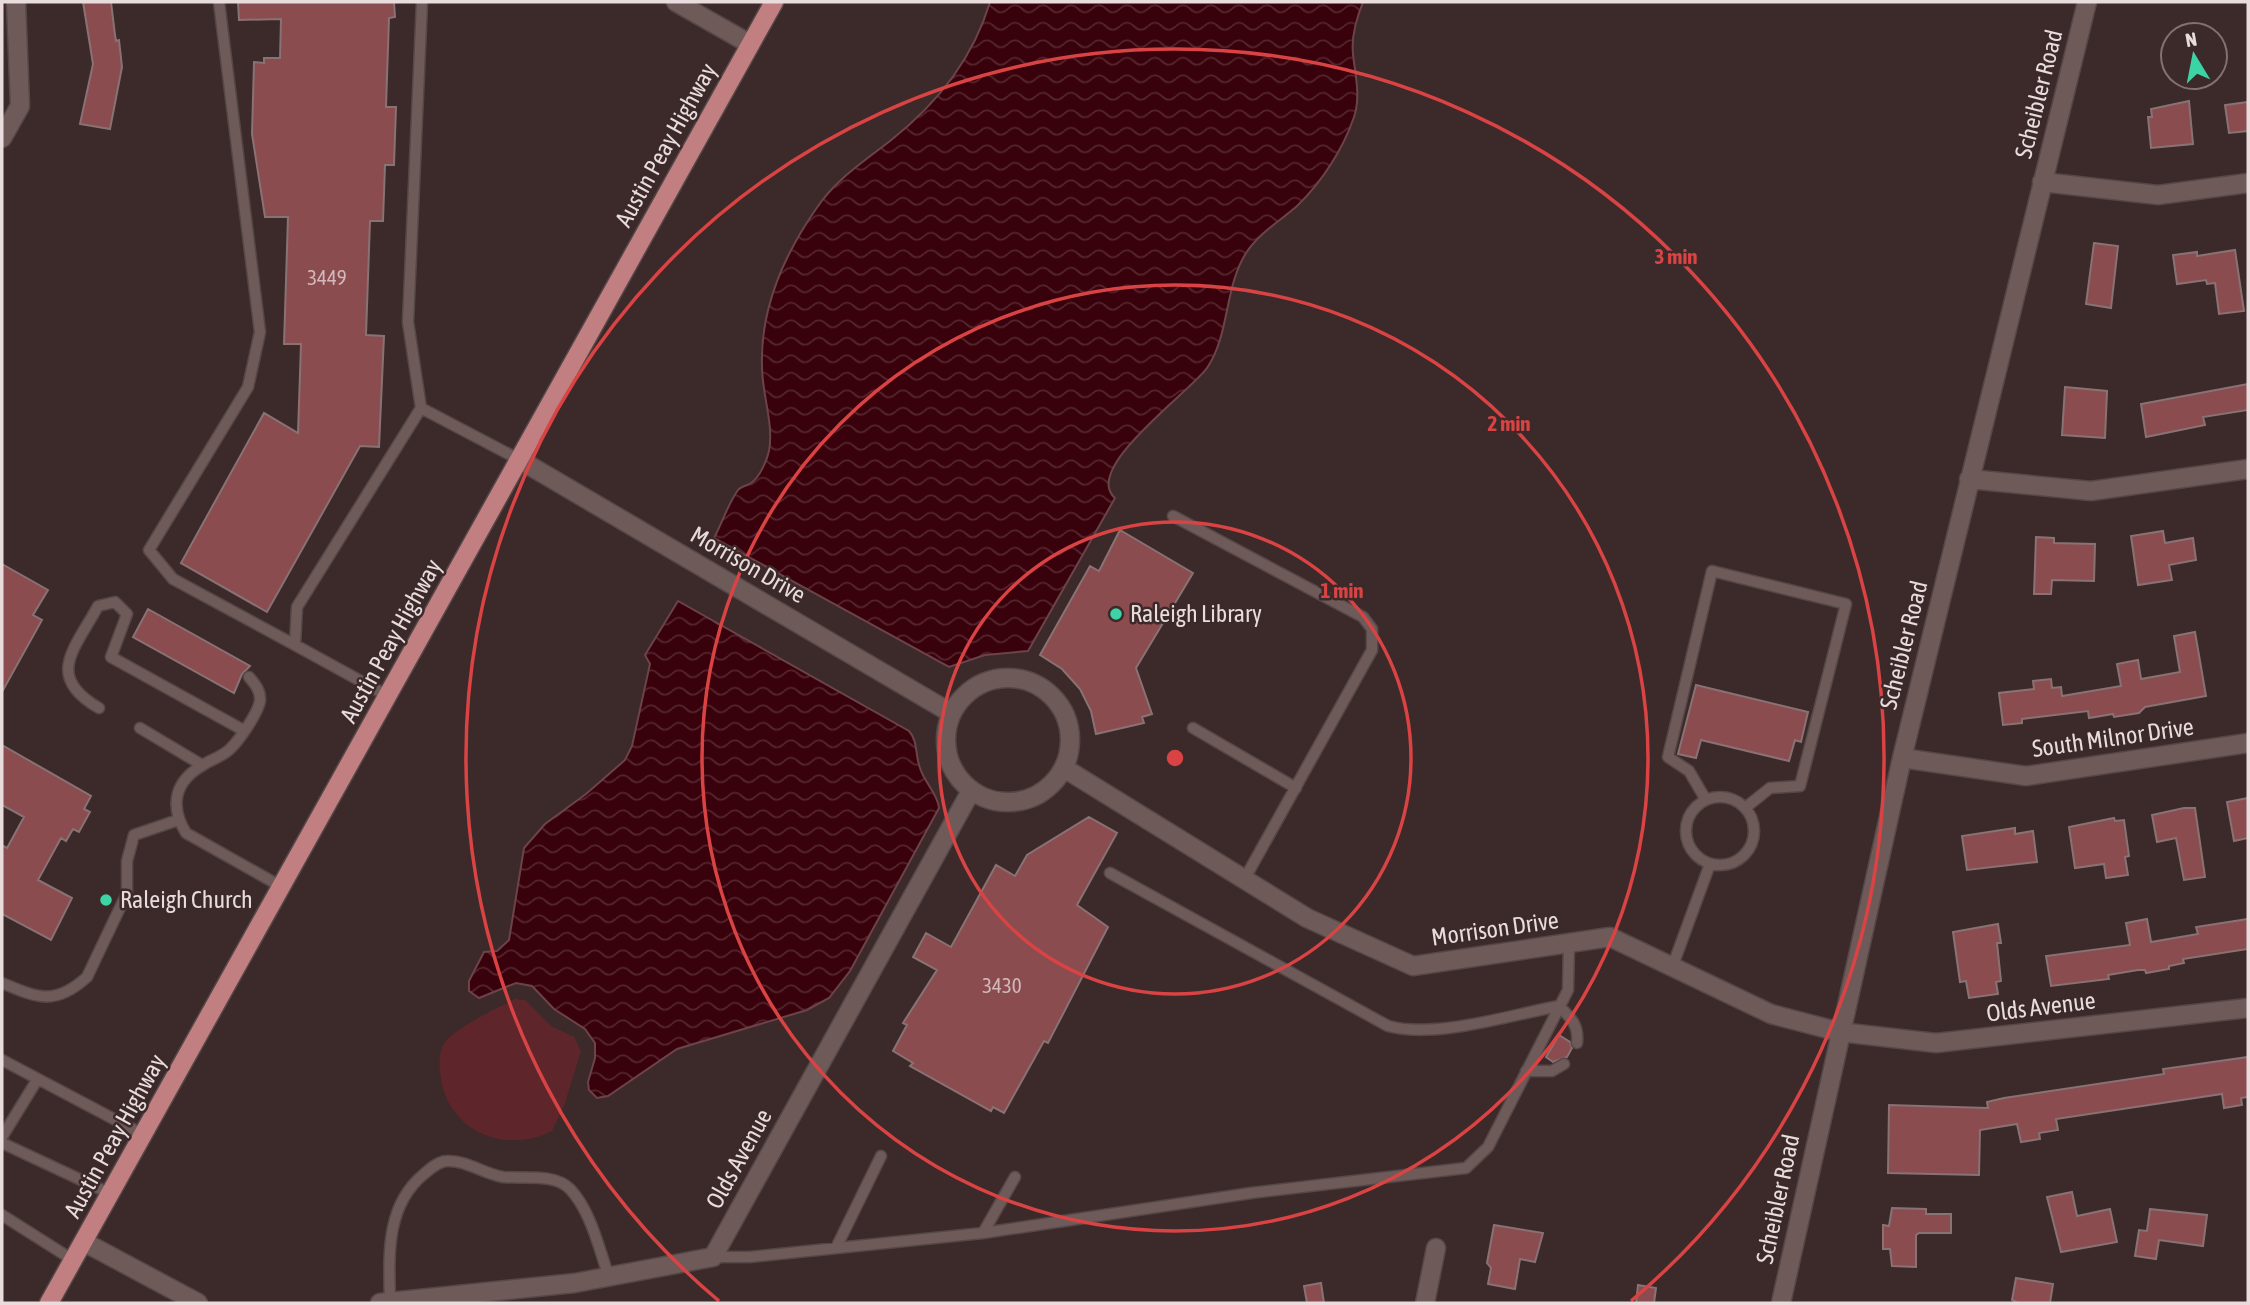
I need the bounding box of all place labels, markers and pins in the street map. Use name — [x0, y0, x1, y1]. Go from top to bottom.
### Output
place label: Raleigh Library — [1130, 600, 1262, 627]
marker: Raleigh Library — [1108, 606, 1124, 622]
centre of rings — [1163, 746, 1187, 770]
place label: Raleigh Church — [120, 886, 253, 913]
marker: Raleigh Church — [98, 892, 114, 908]

